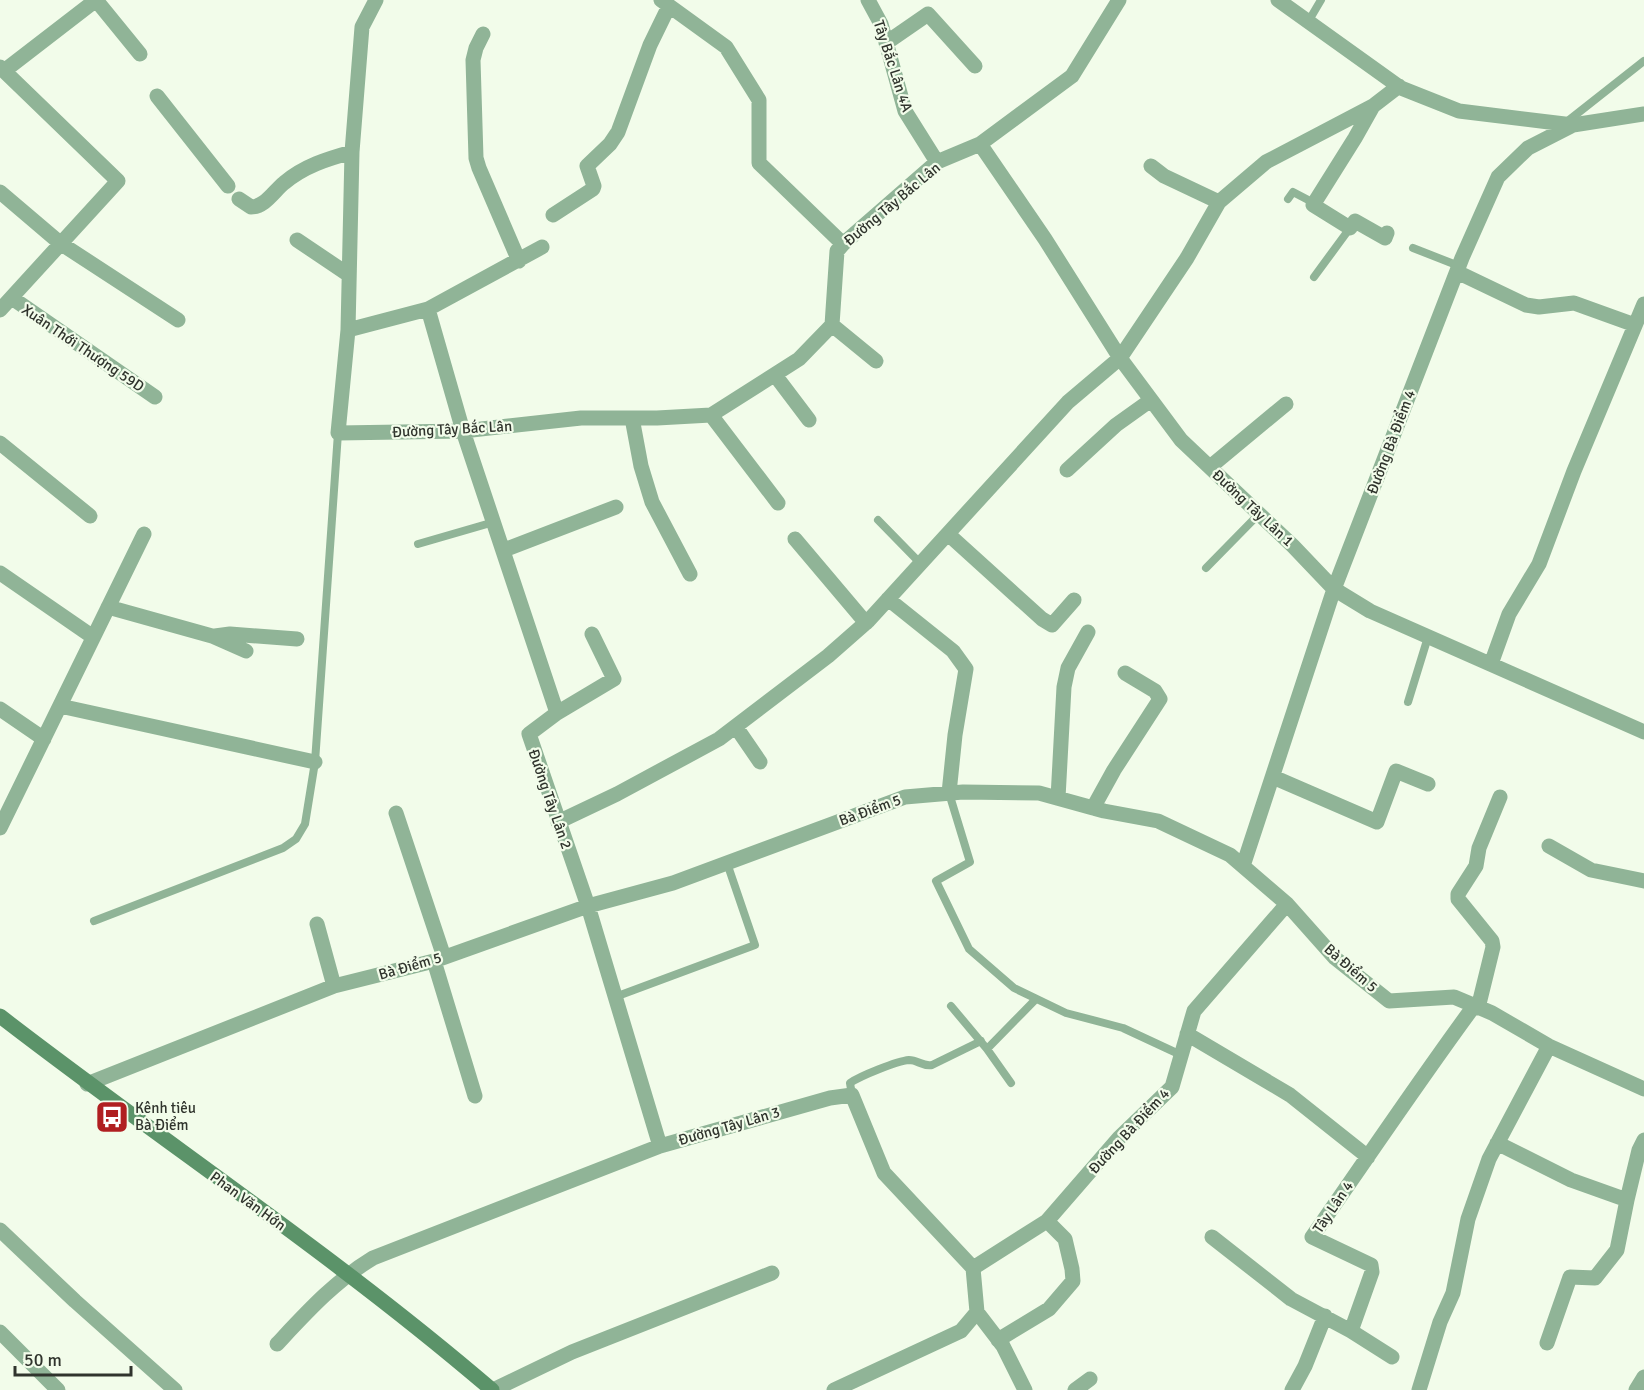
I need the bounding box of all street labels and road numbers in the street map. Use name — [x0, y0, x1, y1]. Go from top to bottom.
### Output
street label: Tây Bắc Lân 4A — [870, 18, 917, 114]
street label: Đường Tây Bắc Lân — [840, 158, 944, 250]
street label: Xuân Thới Thượng 59D — [18, 300, 148, 396]
street label: Đường Bà Điểm 4 — [1363, 387, 1419, 497]
street label: Đường Tây Bắc Lân — [391, 416, 513, 441]
street label: Đường Tây Lân 1 — [1209, 466, 1297, 550]
street label: Đường Tây Lân 2 — [524, 747, 576, 851]
street label: Bà Điểm 5 — [836, 790, 904, 830]
street label: Bà Điểm 5 — [1321, 940, 1381, 996]
street label: Bà Điểm 5 — [376, 948, 444, 984]
street label: Đường Bà Điểm 4 — [1085, 1085, 1173, 1177]
street label: Đường Tây Lân 3 — [676, 1103, 782, 1149]
street label: Phan Văn Hớn — [207, 1168, 289, 1234]
street label: Tây Lân 4 — [1309, 1177, 1357, 1237]

